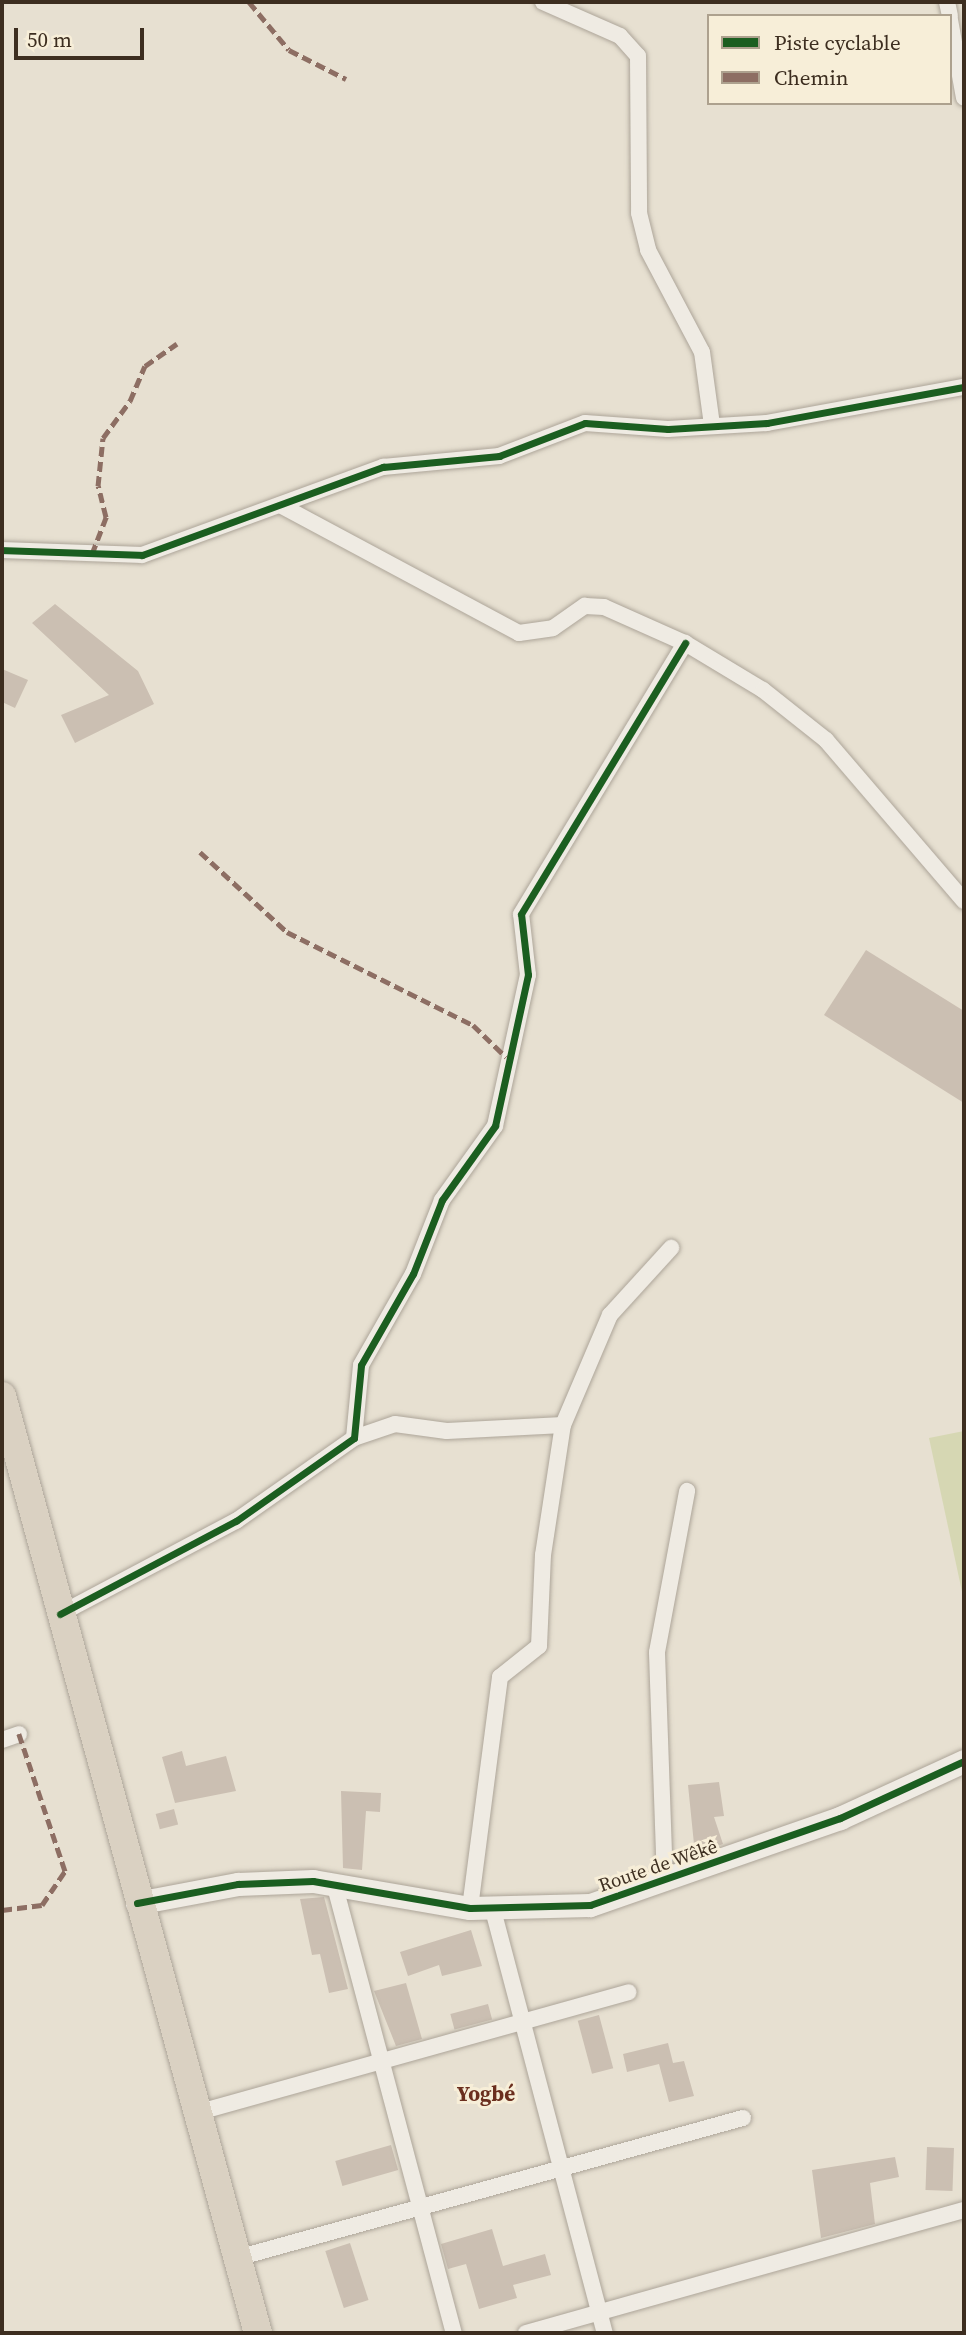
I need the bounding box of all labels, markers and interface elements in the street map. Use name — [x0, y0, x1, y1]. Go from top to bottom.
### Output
scale bar — [18, 14, 147, 58]
legend — [707, 14, 952, 105]
text: 50 m — [27, 25, 72, 54]
text: Piste cyclable — [774, 28, 901, 57]
text: Chemin — [774, 63, 849, 92]
street label: Route de Wêkê — [595, 1835, 721, 1897]
district label: Yogbé — [457, 2081, 515, 2107]

